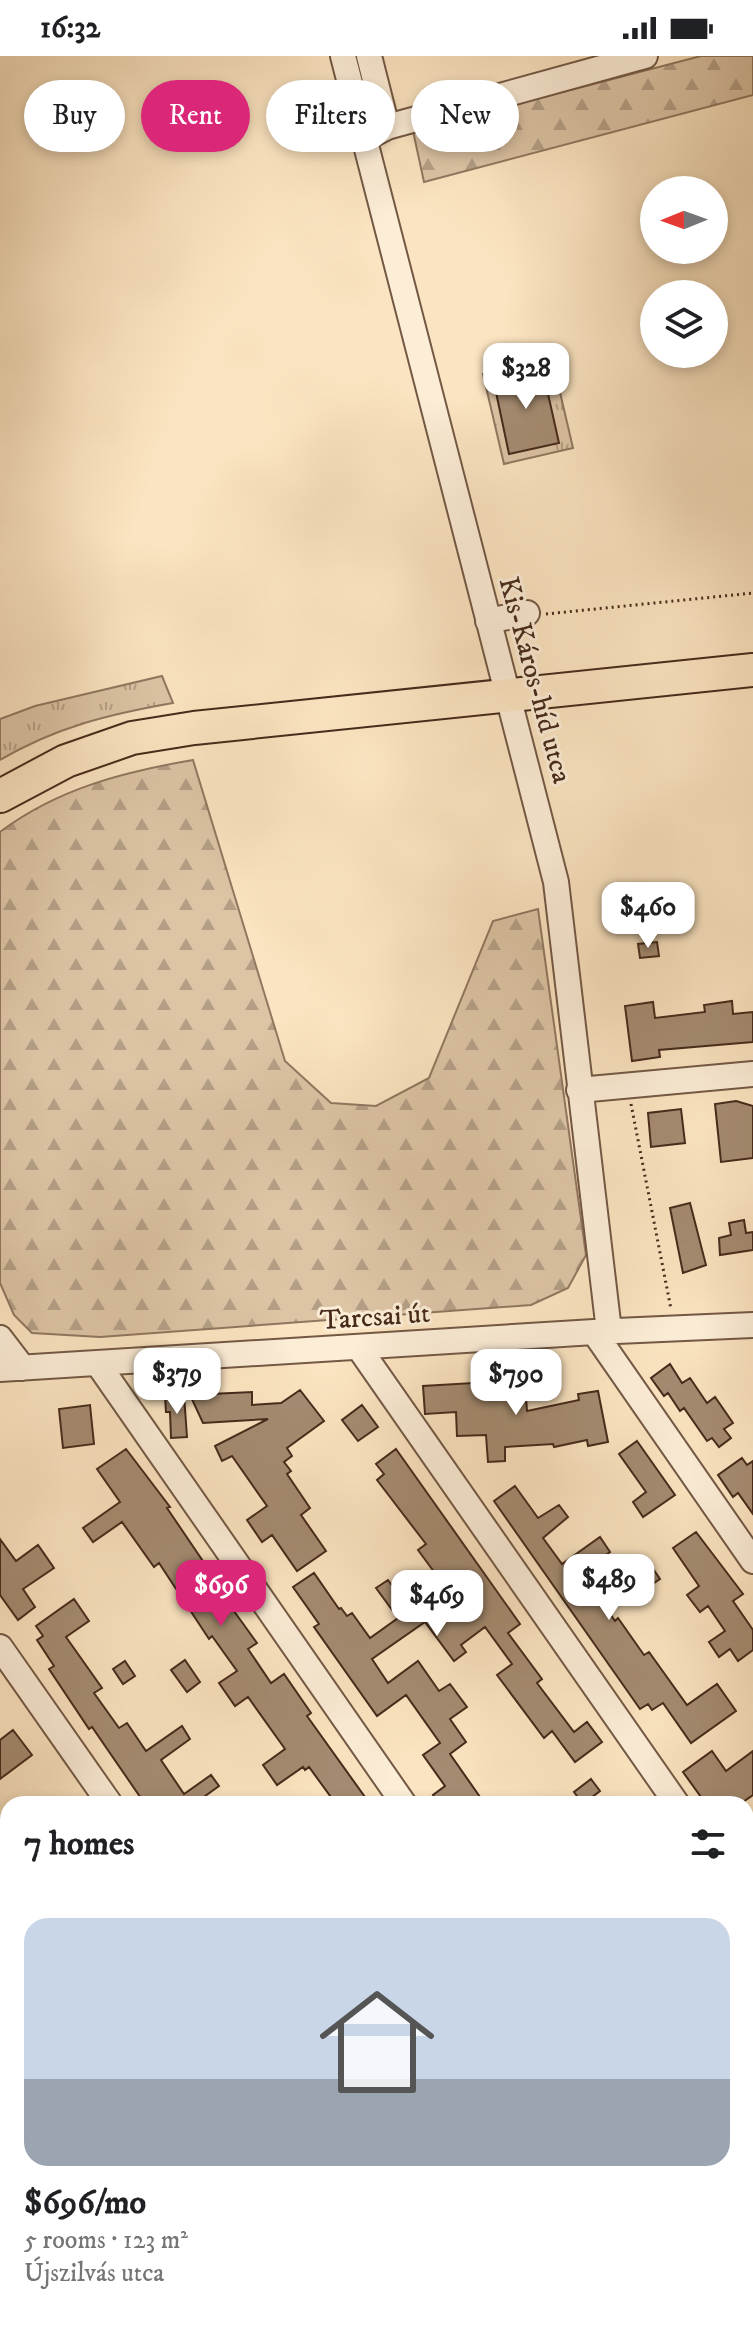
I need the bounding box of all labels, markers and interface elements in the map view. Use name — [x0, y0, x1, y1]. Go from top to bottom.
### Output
text: 16:32 — [40, 10, 100, 47]
chip: Buy — [24, 80, 125, 152]
chip: Rent — [141, 80, 250, 152]
chip: Filters — [266, 80, 395, 152]
chip: New — [411, 80, 519, 152]
north arrow — [640, 176, 728, 264]
map controls — [640, 176, 728, 368]
button: layers — [640, 280, 728, 368]
pin: $328 — [479, 343, 573, 411]
text: $328 — [501, 352, 551, 385]
street label: Kis-Káros-híd utca — [491, 573, 579, 787]
pin: $460 — [601, 882, 695, 950]
text: $460 — [620, 891, 676, 924]
street label: Tarcsai út — [319, 1296, 431, 1338]
pin: $379 — [130, 1348, 224, 1416]
pin: $790 — [469, 1349, 563, 1417]
text: $379 — [152, 1357, 202, 1390]
text: $790 — [489, 1358, 543, 1391]
pin: $489 — [562, 1554, 656, 1622]
pin: $696 — [174, 1560, 268, 1628]
text: $489 — [581, 1563, 637, 1596]
text: $696 — [194, 1569, 248, 1602]
pin: $469 — [390, 1570, 484, 1638]
text: $469 — [409, 1579, 465, 1612]
icon: filters — [686, 1822, 730, 1866]
text: 7 homes — [24, 1823, 134, 1865]
icon: home — [305, 1970, 449, 2114]
text: $696/mo — [24, 2182, 146, 2224]
text: 5 rooms · 123 m² — [24, 2224, 188, 2257]
text: Újszilvás utca — [24, 2257, 164, 2290]

